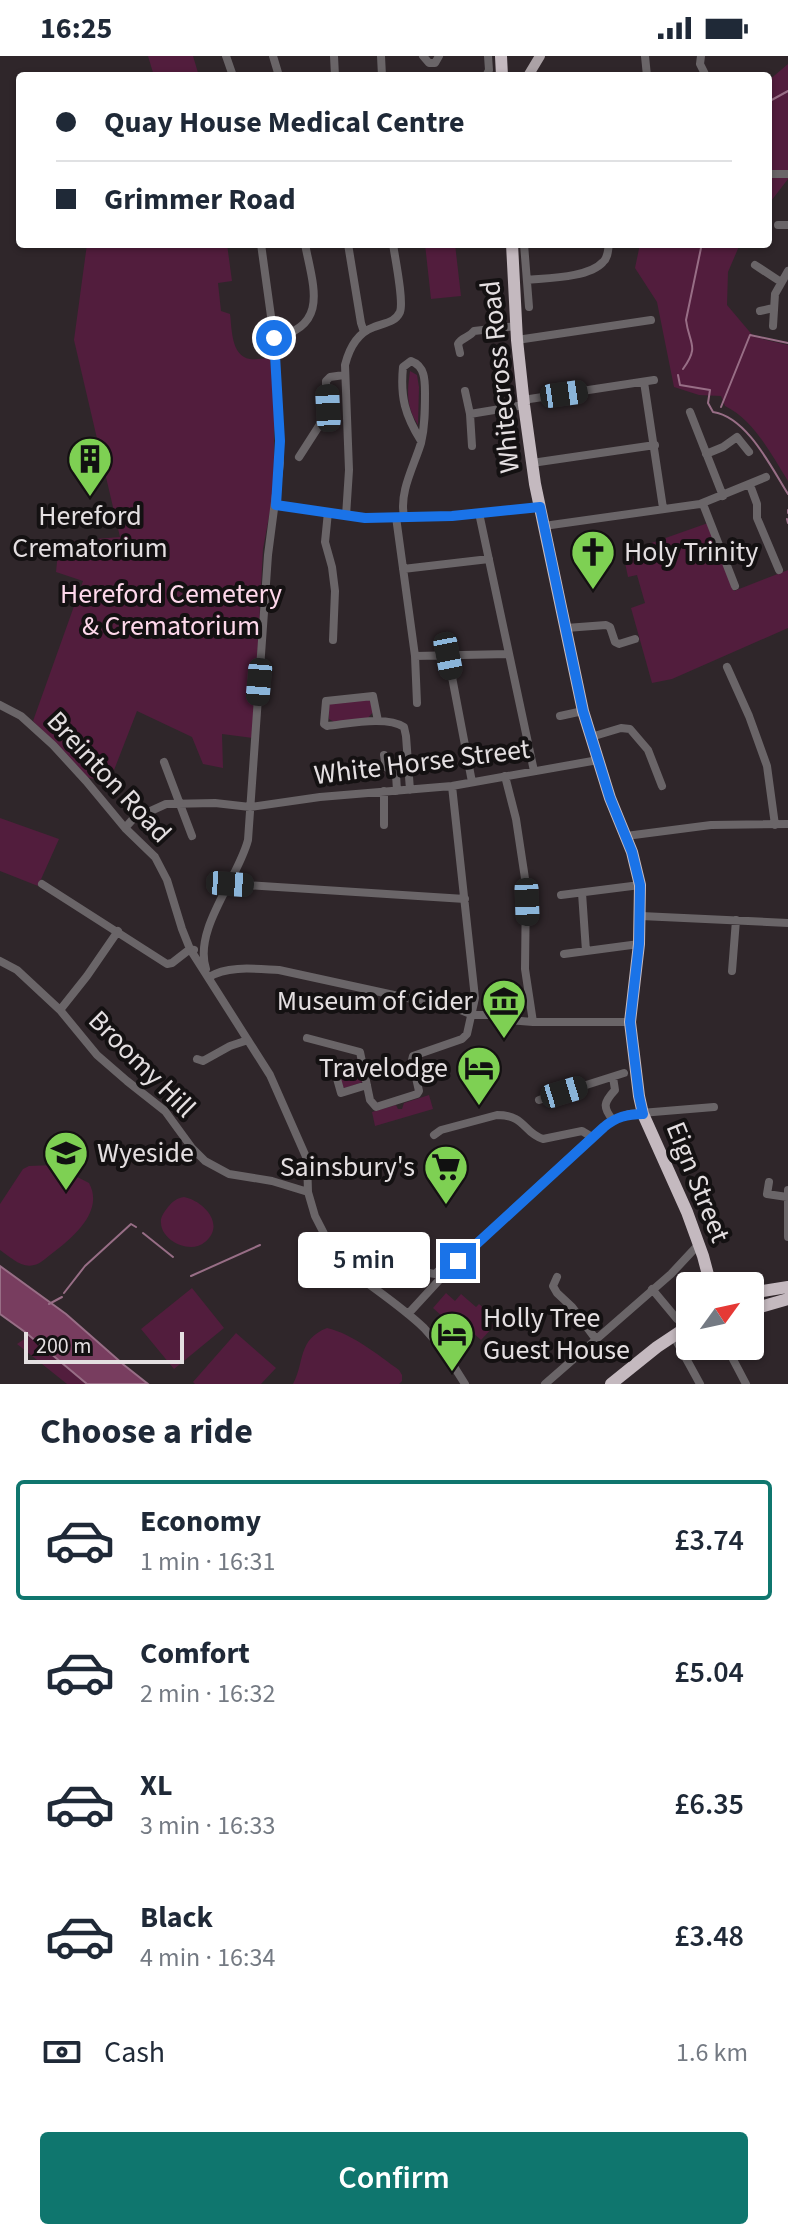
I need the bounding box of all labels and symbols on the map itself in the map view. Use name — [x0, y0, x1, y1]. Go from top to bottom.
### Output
street label: Whitecross Road — [470, 279, 530, 475]
route start — [256, 320, 292, 356]
car — [539, 379, 589, 409]
car — [315, 383, 341, 433]
building icon: Hereford Crematorium — [66, 435, 114, 498]
place label: Hereford Crematorium — [12, 496, 168, 568]
church icon: Holy Trinity — [569, 528, 617, 591]
place label: Holy Trinity — [624, 532, 758, 572]
park label: Hereford Cemetery & Crematorium — [60, 574, 282, 646]
car — [432, 630, 464, 682]
car — [245, 657, 273, 707]
street label: Breinton Road — [37, 702, 181, 852]
street label: White Horse Street — [312, 729, 533, 795]
car — [205, 870, 255, 898]
car — [514, 878, 540, 926]
museum icon: Museum of Cider — [480, 977, 528, 1040]
place label: Museum of Cider — [277, 981, 473, 1021]
street label: Broomy Hill — [79, 1001, 205, 1127]
hotel icon: Travelodge — [455, 1044, 503, 1107]
place label: Travelodge — [319, 1048, 448, 1088]
car — [538, 1074, 590, 1110]
street label: Eign Street — [656, 1116, 740, 1249]
school or university icon: Wyeside — [42, 1129, 90, 1192]
place label: Wyeside — [97, 1133, 194, 1173]
supermarket icon: Sainsbury's — [422, 1143, 470, 1206]
place label: Sainsbury's — [280, 1147, 415, 1187]
callout: 5 min — [298, 1233, 430, 1289]
route end — [440, 1243, 476, 1279]
north arrow — [676, 1272, 764, 1360]
place label: Holly Tree Guest House — [483, 1298, 630, 1370]
hotel icon: Holly Tree Guest House — [428, 1310, 476, 1373]
scale bar — [24, 1328, 184, 1364]

